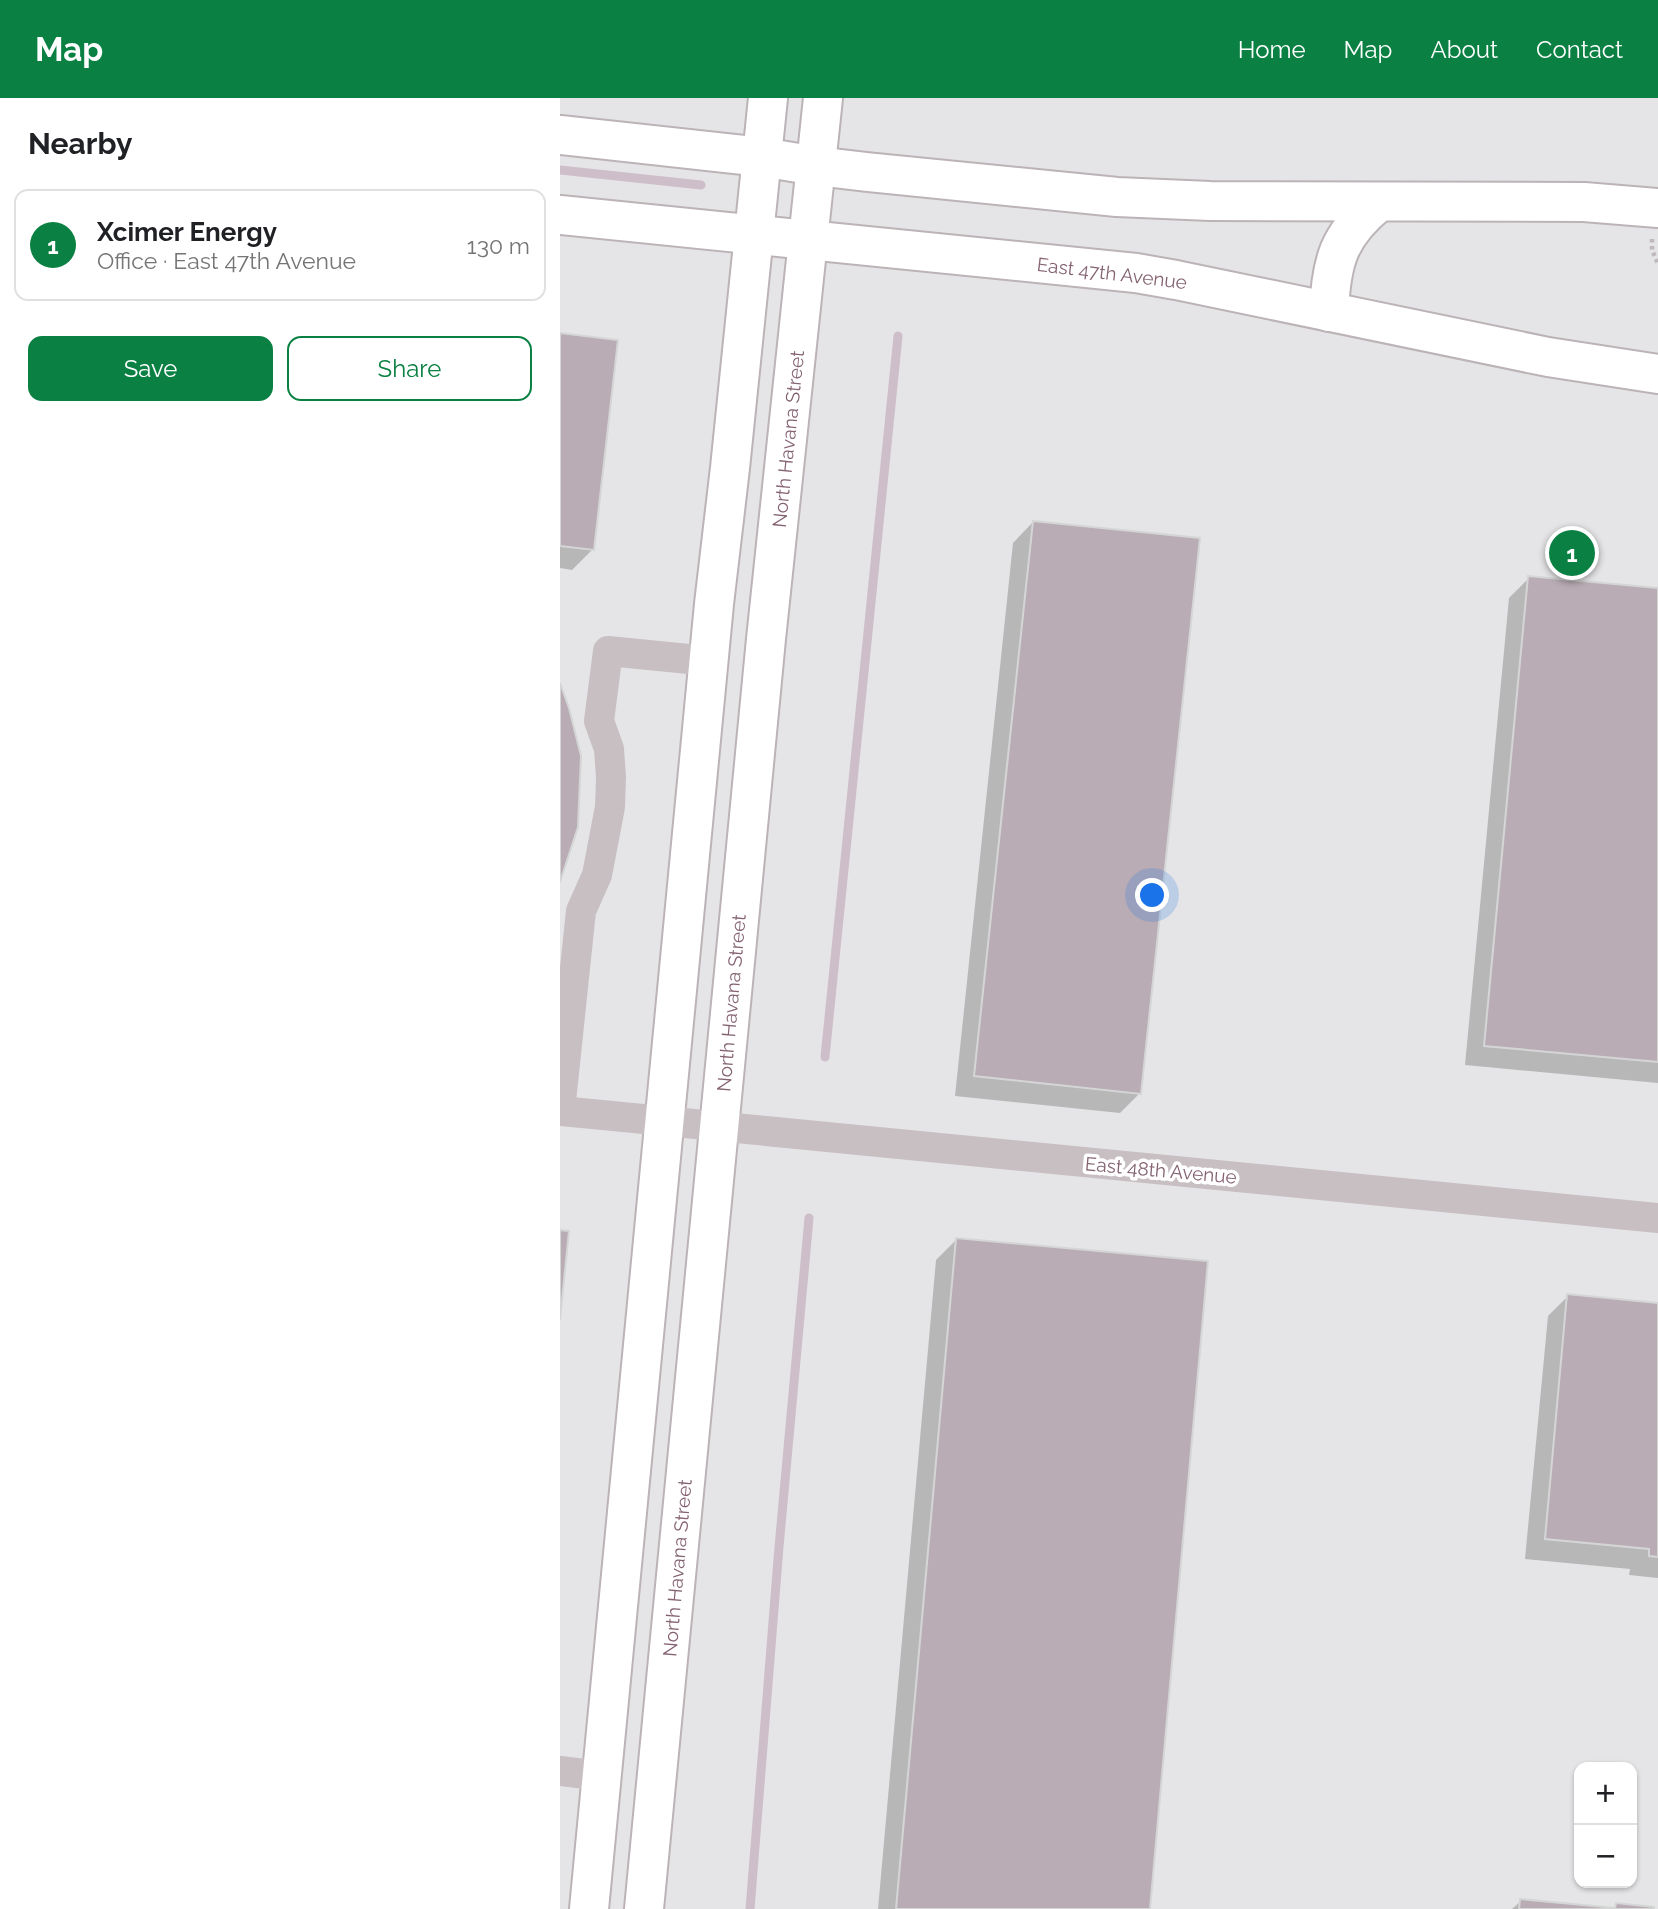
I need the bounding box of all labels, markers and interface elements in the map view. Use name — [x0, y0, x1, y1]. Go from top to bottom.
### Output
text: Map — [35, 30, 103, 69]
text: Home — [1238, 35, 1306, 64]
text: Map — [1344, 35, 1392, 64]
text: About — [1430, 35, 1498, 64]
text: Contact — [1536, 35, 1623, 64]
text: Nearby — [28, 126, 132, 161]
text: Xcimer Energy — [97, 217, 277, 247]
text: 1 — [47, 232, 59, 259]
text: 130 m — [467, 232, 530, 259]
text: Office · East 47th Avenue — [97, 247, 356, 274]
street label: East 47th Avenue — [1036, 253, 1188, 293]
button: Save — [28, 336, 273, 401]
button: Share — [287, 336, 532, 401]
street label: North Havana Street — [768, 349, 808, 529]
pin: 1 — [1549, 527, 1595, 579]
your location — [1135, 878, 1169, 912]
street label: North Havana Street — [712, 913, 750, 1093]
street label: East 48th Avenue — [1084, 1152, 1238, 1188]
street label: North Havana Street — [658, 1478, 696, 1658]
map controls — [1574, 1762, 1637, 1888]
button: + — [1574, 1762, 1637, 1825]
button: − — [1574, 1825, 1637, 1888]

